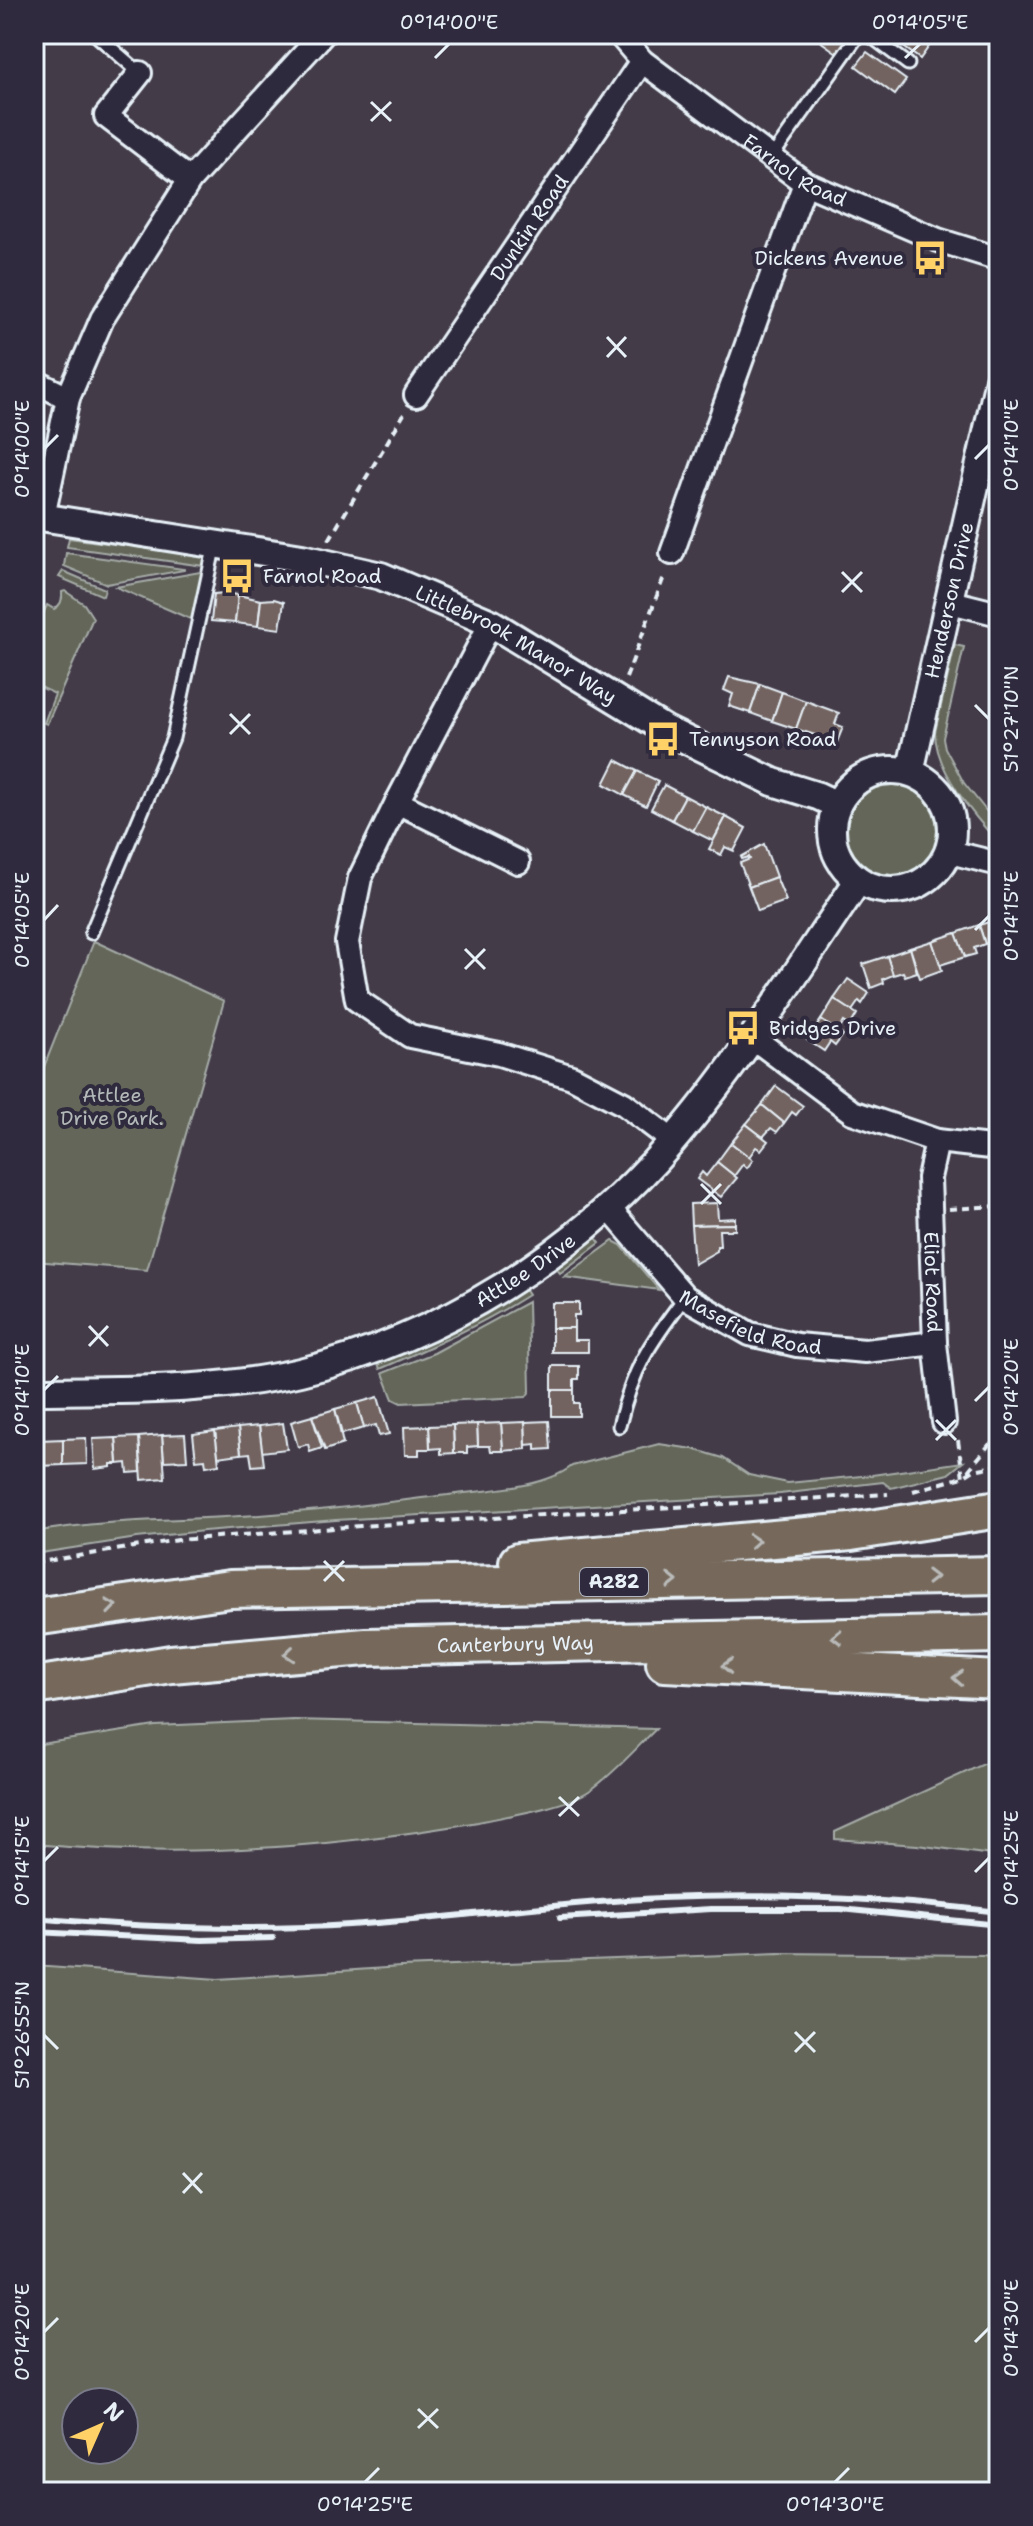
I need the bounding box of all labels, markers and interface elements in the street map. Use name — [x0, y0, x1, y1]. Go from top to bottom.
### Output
text: 0°14'00"E — [400, 9, 498, 35]
text: 0°14'05"E — [872, 9, 968, 35]
street label: Farnol Road — [738, 128, 851, 212]
street label: Dunkin Road — [484, 169, 575, 286]
bus stop icon: Dickens Avenue — [911, 239, 949, 277]
place label: Dickens Avenue — [754, 245, 904, 271]
text: 0°14'10"E — [998, 398, 1024, 492]
text: 0°14'00"E — [9, 400, 35, 498]
street label: Henderson Drive — [919, 520, 979, 681]
bus stop icon: Farnol Road — [218, 557, 256, 595]
place label: Farnol Road — [263, 563, 382, 589]
street label: Littlebrook Manor Way — [411, 579, 622, 710]
text: 51°27'10"N — [998, 666, 1024, 772]
bus stop icon: Tennyson Road — [644, 720, 682, 758]
place label: Tennyson Road — [689, 726, 837, 752]
text: 0°14'15"E — [998, 870, 1024, 962]
text: 0°14'05"E — [9, 872, 35, 968]
bus stop icon: Bridges Drive — [724, 1009, 762, 1047]
place label: Bridges Drive — [769, 1015, 896, 1041]
park label: Attlee Drive Park. — [60, 1082, 164, 1131]
street label: Attlee Drive — [470, 1227, 581, 1313]
street label: Eliot Road — [918, 1231, 948, 1333]
street label: Masefield Road — [675, 1283, 823, 1360]
text: 0°14'20"E — [998, 1338, 1024, 1436]
text: 0°14'10"E — [9, 1343, 35, 1437]
one-way arrow — [748, 1532, 761, 1549]
road number: A282 — [580, 1568, 648, 1596]
one-way arrow — [926, 1568, 939, 1585]
one-way arrow — [666, 1572, 679, 1590]
one-way arrow — [104, 1598, 118, 1615]
street label: Canterbury Way — [437, 1629, 594, 1659]
one-way arrow — [830, 1629, 843, 1646]
one-way arrow — [282, 1645, 295, 1662]
one-way arrow — [720, 1658, 733, 1675]
one-way arrow — [951, 1669, 964, 1686]
text: 0°14'25"E — [998, 1810, 1024, 1906]
text: 0°14'15"E — [9, 1815, 35, 1907]
text: 51°26'55"N — [9, 1981, 35, 2089]
text: 0°14'30"E — [998, 2279, 1024, 2377]
text: 0°14'20"E — [9, 2283, 35, 2381]
north arrow — [60, 2386, 140, 2466]
text: N — [97, 2396, 130, 2429]
text: 0°14'25"E — [317, 2491, 413, 2517]
text: 0°14'30"E — [786, 2491, 884, 2517]

